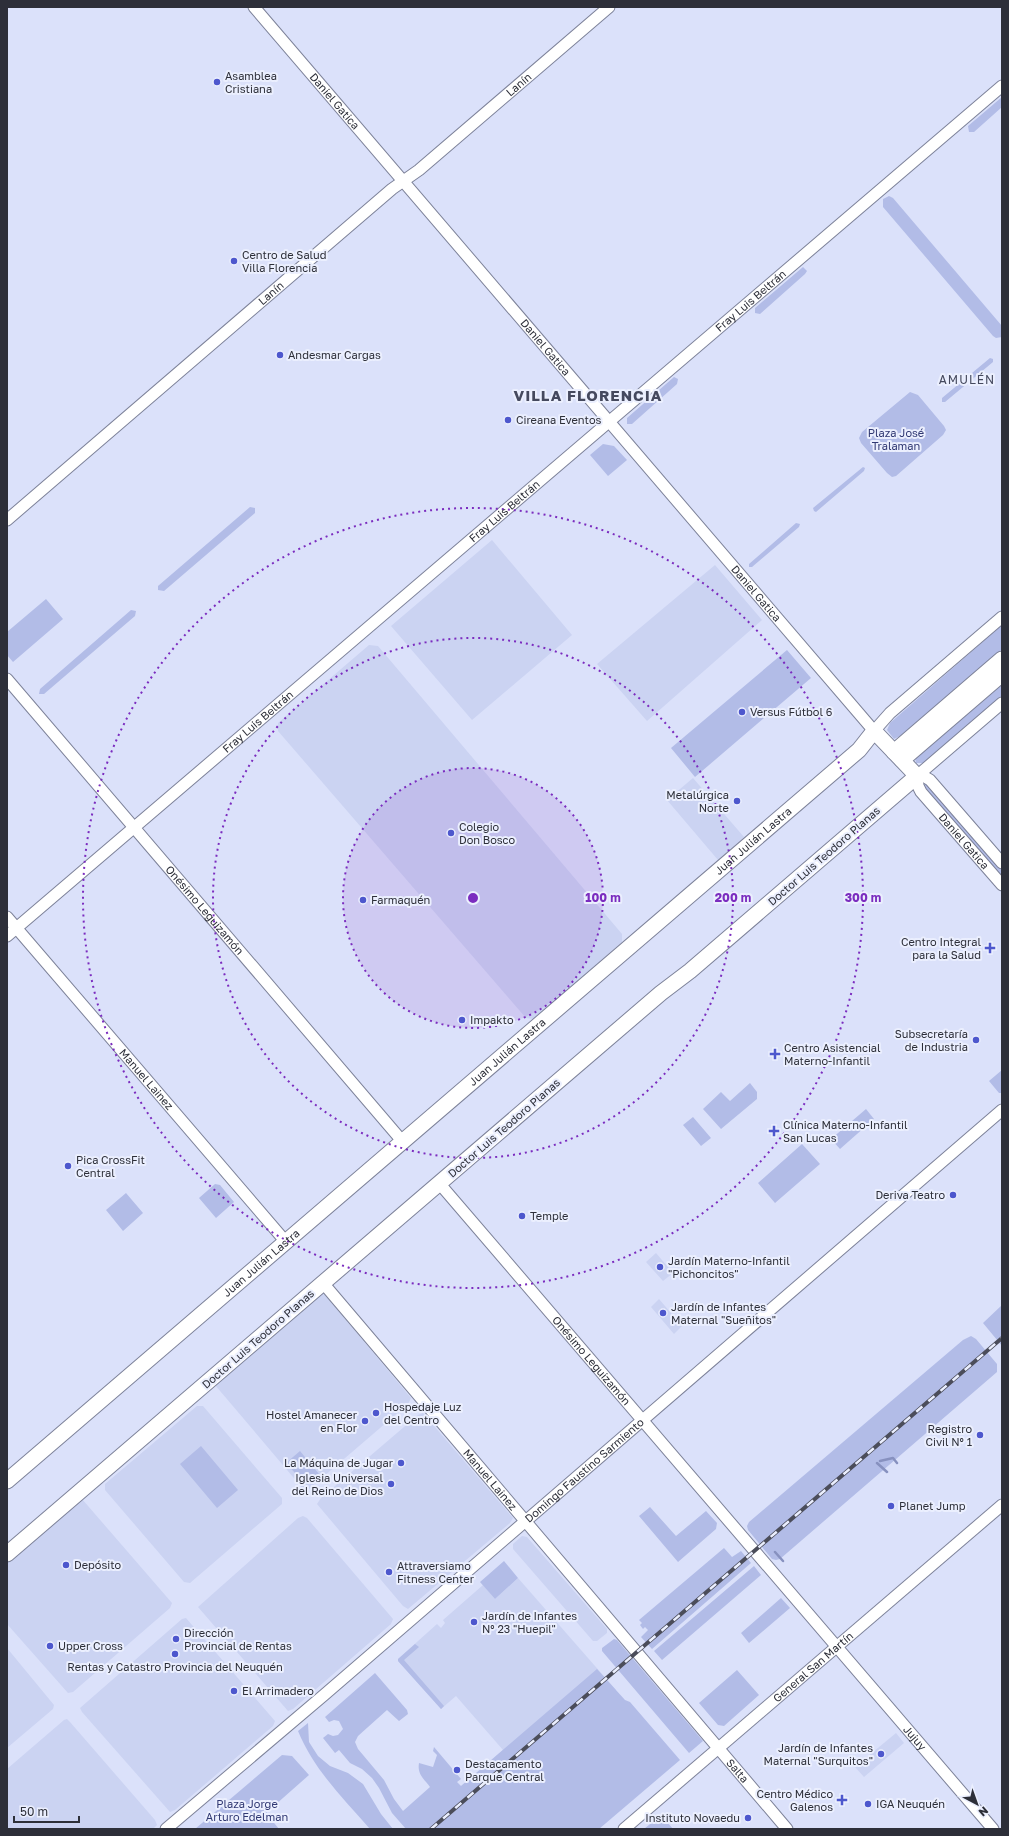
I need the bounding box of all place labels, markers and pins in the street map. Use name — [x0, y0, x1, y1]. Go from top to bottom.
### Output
place label: Asamblea Cristiana — [225, 69, 277, 95]
marker: Asamblea Cristiana — [212, 77, 222, 87]
place label: Centro de Salud Villa Florencia — [242, 248, 327, 274]
marker: Centro de Salud Villa Florencia — [229, 256, 239, 266]
place label: Andesmar Cargas — [288, 348, 381, 361]
marker: Andesmar Cargas — [275, 350, 285, 360]
place label: Cireana Eventos — [516, 413, 602, 426]
marker: Cireana Eventos — [503, 415, 513, 425]
place label: Versus Fútbol 6 — [750, 705, 833, 718]
marker: Versus Fútbol 6 — [737, 707, 747, 717]
place label: Metalúrgica Norte — [666, 788, 729, 814]
marker: Metalúrgica Norte — [732, 796, 742, 806]
place label: Colegio Don Bosco — [459, 820, 516, 846]
marker: Colegio Don Bosco — [446, 828, 456, 838]
centre of rings — [466, 891, 480, 905]
place label: Farmaquén — [371, 893, 430, 906]
marker: Farmaquén — [358, 895, 368, 905]
place label: Centro Integral para la Salud — [901, 935, 981, 961]
marker: Centro Integral para la Salud — [984, 942, 996, 954]
place label: Impakto — [470, 1013, 514, 1026]
marker: Impakto — [457, 1015, 467, 1025]
place label: Subsecretaría de Industria — [895, 1027, 968, 1053]
marker: Subsecretaría de Industria — [971, 1035, 981, 1045]
place label: Centro Asistencial Materno-Infantil — [784, 1041, 881, 1067]
marker: Centro Asistencial Materno-Infantil — [769, 1048, 781, 1060]
place label: Clínica Materno-Infantil San Lucas — [783, 1118, 908, 1144]
marker: Clínica Materno-Infantil San Lucas — [768, 1125, 780, 1137]
place label: Pica CrossFit Central — [76, 1153, 145, 1179]
marker: Pica CrossFit Central — [63, 1161, 73, 1171]
place label: Deriva Teatro — [875, 1188, 945, 1201]
marker: Deriva Teatro — [948, 1190, 958, 1200]
place label: Temple — [530, 1209, 569, 1222]
marker: Temple — [517, 1211, 527, 1221]
place label: Jardín Materno-Infantil "Pichoncitos" — [668, 1254, 790, 1280]
marker: Jardín Materno-Infantil "Pichoncitos" — [655, 1262, 665, 1272]
place label: Jardín de Infantes Maternal "Sueñitos" — [671, 1300, 776, 1326]
marker: Jardín de Infantes Maternal "Sueñitos" — [658, 1308, 668, 1318]
place label: Hospedaje Luz del Centro — [384, 1400, 462, 1426]
place label: Hostel Amanecer en Flor — [266, 1408, 358, 1434]
marker: Hospedaje Luz del Centro — [371, 1408, 381, 1418]
marker: Hostel Amanecer en Flor — [360, 1416, 370, 1426]
place label: Registro Civil N° 1 — [925, 1422, 972, 1448]
marker: Registro Civil N° 1 — [975, 1430, 985, 1440]
place label: La Máquina de Jugar — [284, 1456, 394, 1469]
marker: La Máquina de Jugar — [396, 1458, 406, 1468]
place label: Iglesia Universal del Reino de Dios — [292, 1471, 383, 1497]
marker: Iglesia Universal del Reino de Dios — [386, 1479, 396, 1489]
place label: Planet Jump — [899, 1499, 966, 1512]
marker: Planet Jump — [886, 1501, 896, 1511]
place label: Depósito — [74, 1558, 122, 1571]
place label: Attraversiamo Fitness Center — [397, 1559, 475, 1585]
marker: Depósito — [61, 1560, 71, 1570]
marker: Attraversiamo Fitness Center — [384, 1567, 394, 1577]
place label: Jardín de Infantes N° 23 "Huepil" — [482, 1609, 577, 1635]
marker: Jardín de Infantes N° 23 "Huepil" — [469, 1617, 479, 1627]
place label: Dirección Provincial de Rentas — [184, 1626, 292, 1652]
marker: Dirección Provincial de Rentas — [171, 1634, 181, 1644]
place label: Upper Cross — [58, 1639, 123, 1652]
marker: Upper Cross — [45, 1641, 55, 1651]
marker: Rentas y Catastro Provincia del Neuquén — [170, 1649, 180, 1659]
place label: Rentas y Catastro Provincia del Neuquén — [67, 1660, 283, 1673]
place label: El Arrimadero — [242, 1684, 314, 1697]
marker: El Arrimadero — [229, 1686, 239, 1696]
place label: Jardín de Infantes Maternal "Surquitos" — [763, 1741, 873, 1767]
marker: Jardín de Infantes Maternal "Surquitos" — [876, 1749, 886, 1759]
place label: Destacamento Parque Central — [465, 1757, 544, 1783]
marker: Destacamento Parque Central — [452, 1765, 462, 1775]
place label: Centro Médico Galenos — [756, 1787, 833, 1813]
marker: Centro Médico Galenos — [836, 1794, 848, 1806]
place label: IGA Neuquén — [876, 1797, 945, 1810]
marker: IGA Neuquén — [863, 1799, 873, 1809]
place label: Instituto Novaedu — [645, 1811, 740, 1824]
marker: Instituto Novaedu — [743, 1813, 753, 1823]

